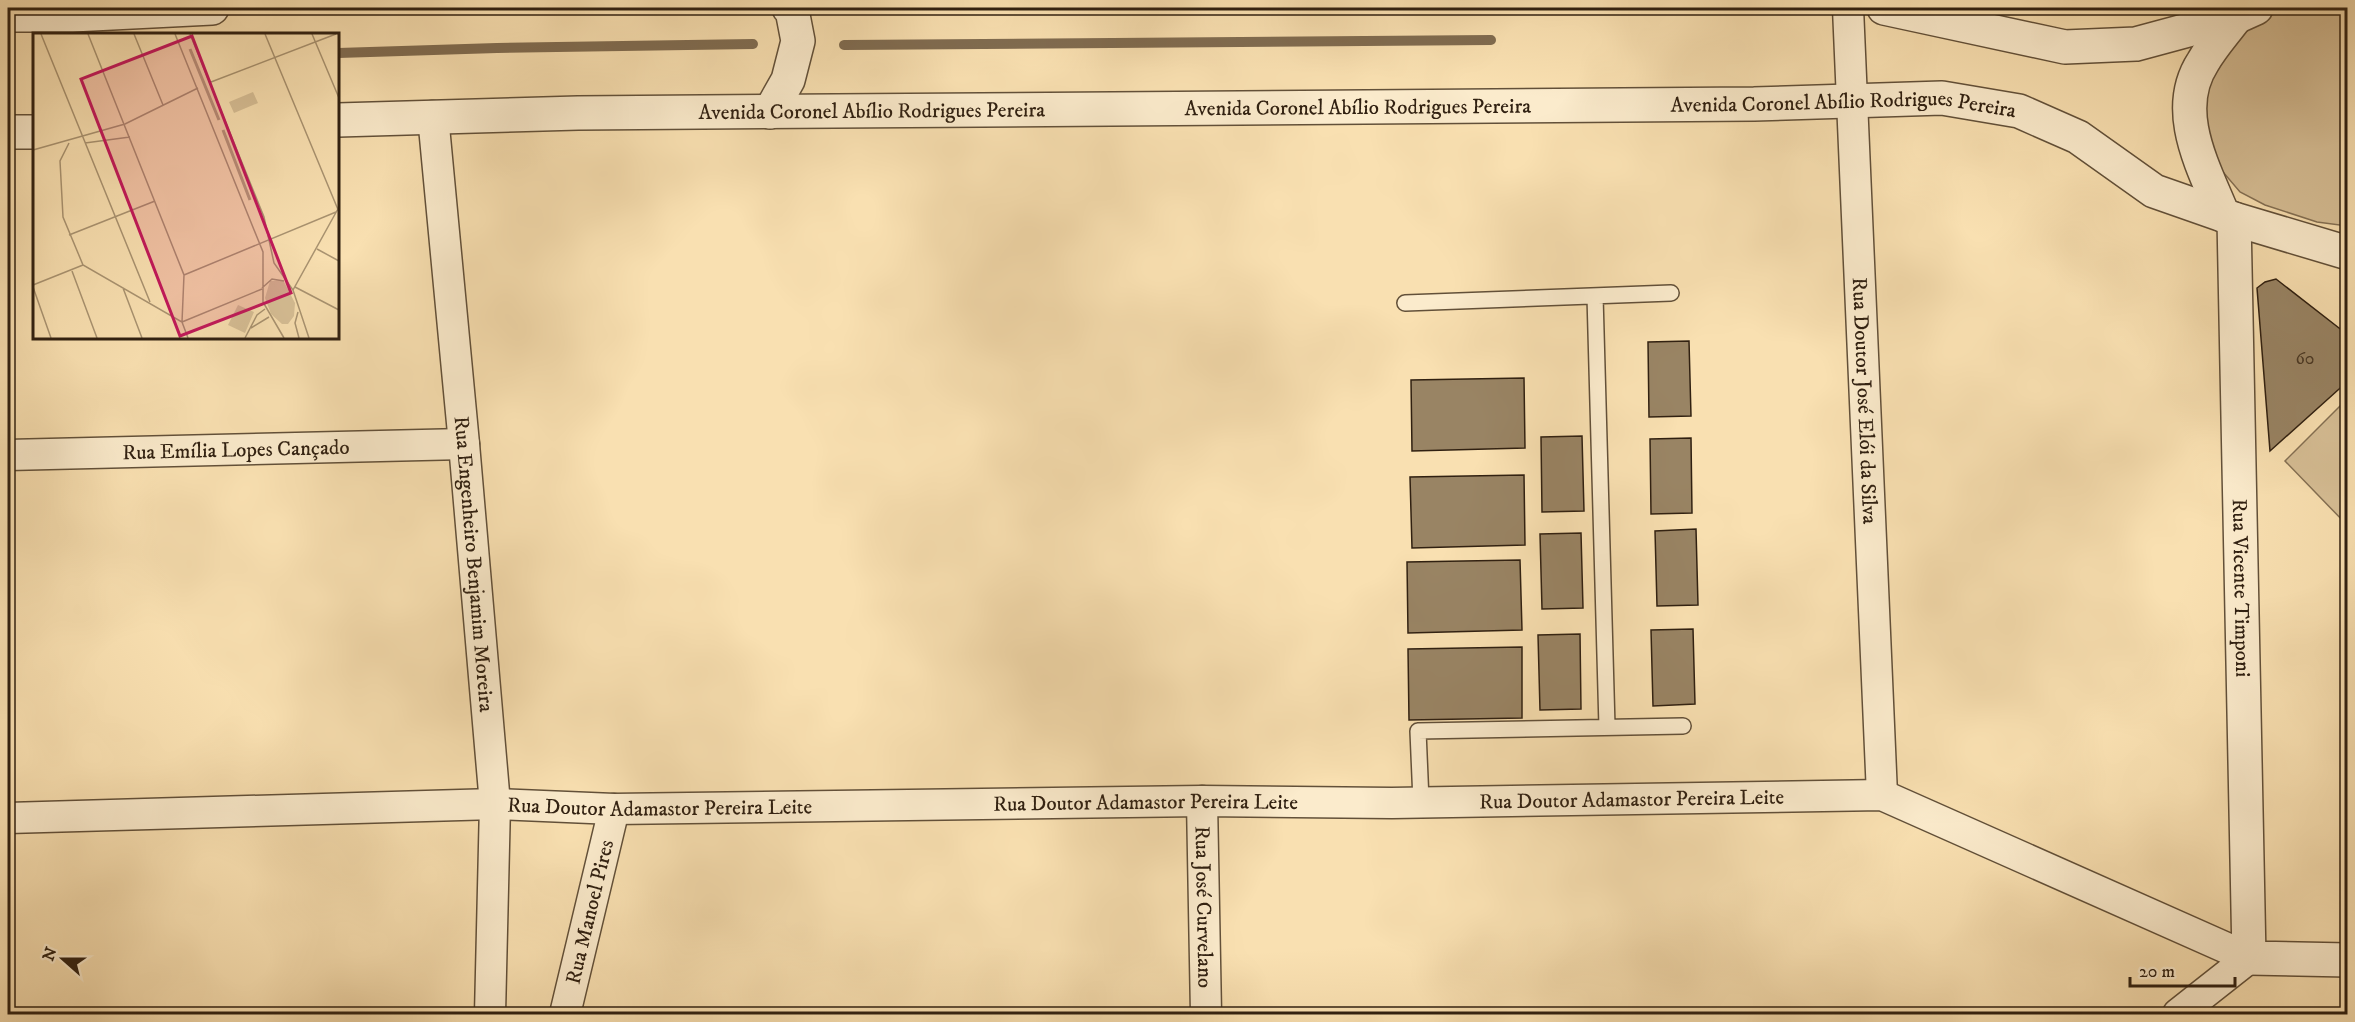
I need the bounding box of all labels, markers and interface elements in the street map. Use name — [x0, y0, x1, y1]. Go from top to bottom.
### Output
inset map — [33, 33, 339, 339]
street label: Avenida Coronel Abílio Rodrigues Pereira — [1670, 86, 2018, 124]
street label: Avenida Coronel Abílio Rodrigues Pereira — [1184, 94, 1531, 122]
street label: Avenida Coronel Abílio Rodrigues Pereira — [698, 97, 1045, 126]
street label: Rua Doutor José Elói da Silva — [1846, 277, 1882, 525]
house number: 60 — [2295, 348, 2315, 370]
street label: Rua Engenheiro Benjamim Moreira — [447, 415, 499, 713]
street label: Rua Emília Lopes Cançado — [122, 435, 350, 466]
street label: Rua Vicente Timponi — [2226, 498, 2255, 678]
street label: Rua Doutor Adamastor Pereira Leite — [1479, 785, 1785, 816]
street label: Rua Doutor Adamastor Pereira Leite — [993, 789, 1299, 818]
street label: Rua Doutor Adamastor Pereira Leite — [507, 793, 813, 823]
street label: Rua José Curvelano — [1188, 826, 1218, 988]
street label: Rua Manoel Pires — [561, 837, 620, 987]
north arrow — [33, 929, 93, 989]
text: N — [38, 944, 62, 964]
scale bar — [2130, 950, 2235, 988]
text: 20 m — [2139, 961, 2175, 983]

